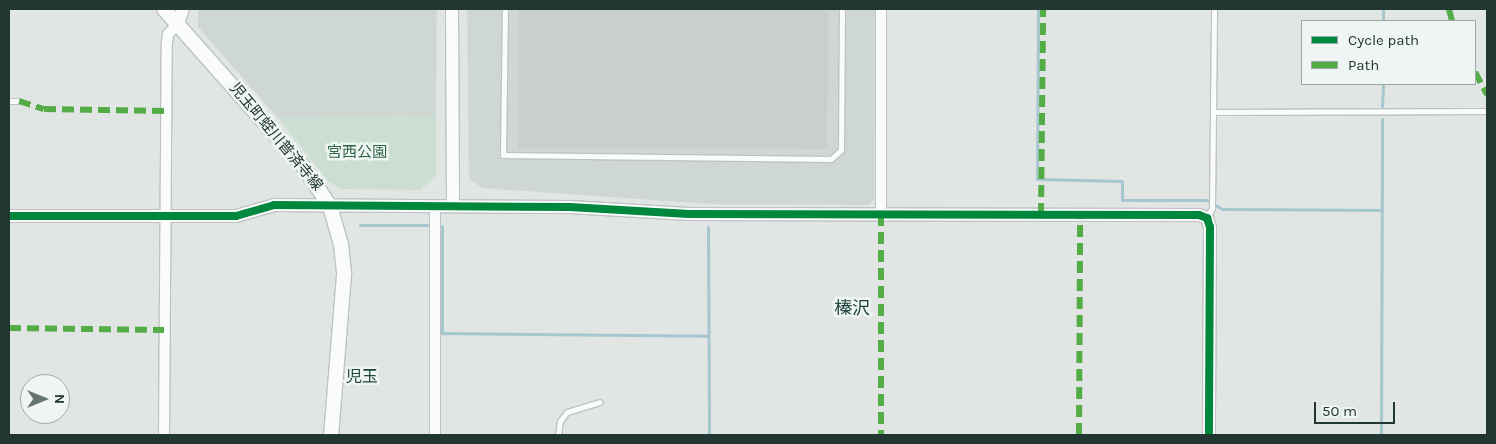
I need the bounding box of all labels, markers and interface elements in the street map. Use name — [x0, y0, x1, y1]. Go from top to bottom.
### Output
legend — [1301, 20, 1476, 85]
text: Cycle path — [1348, 31, 1419, 49]
text: Path — [1348, 56, 1379, 74]
street label: 児玉町蛭川普済寺線 — [226, 80, 326, 194]
park label: 宮西公園 — [327, 144, 387, 162]
district label: 榛沢 — [834, 297, 870, 319]
district label: 児玉 — [346, 367, 378, 387]
north arrow — [20, 374, 70, 424]
scale bar — [1316, 392, 1397, 424]
text: N — [51, 394, 68, 404]
text: 50 m — [1322, 402, 1357, 420]

